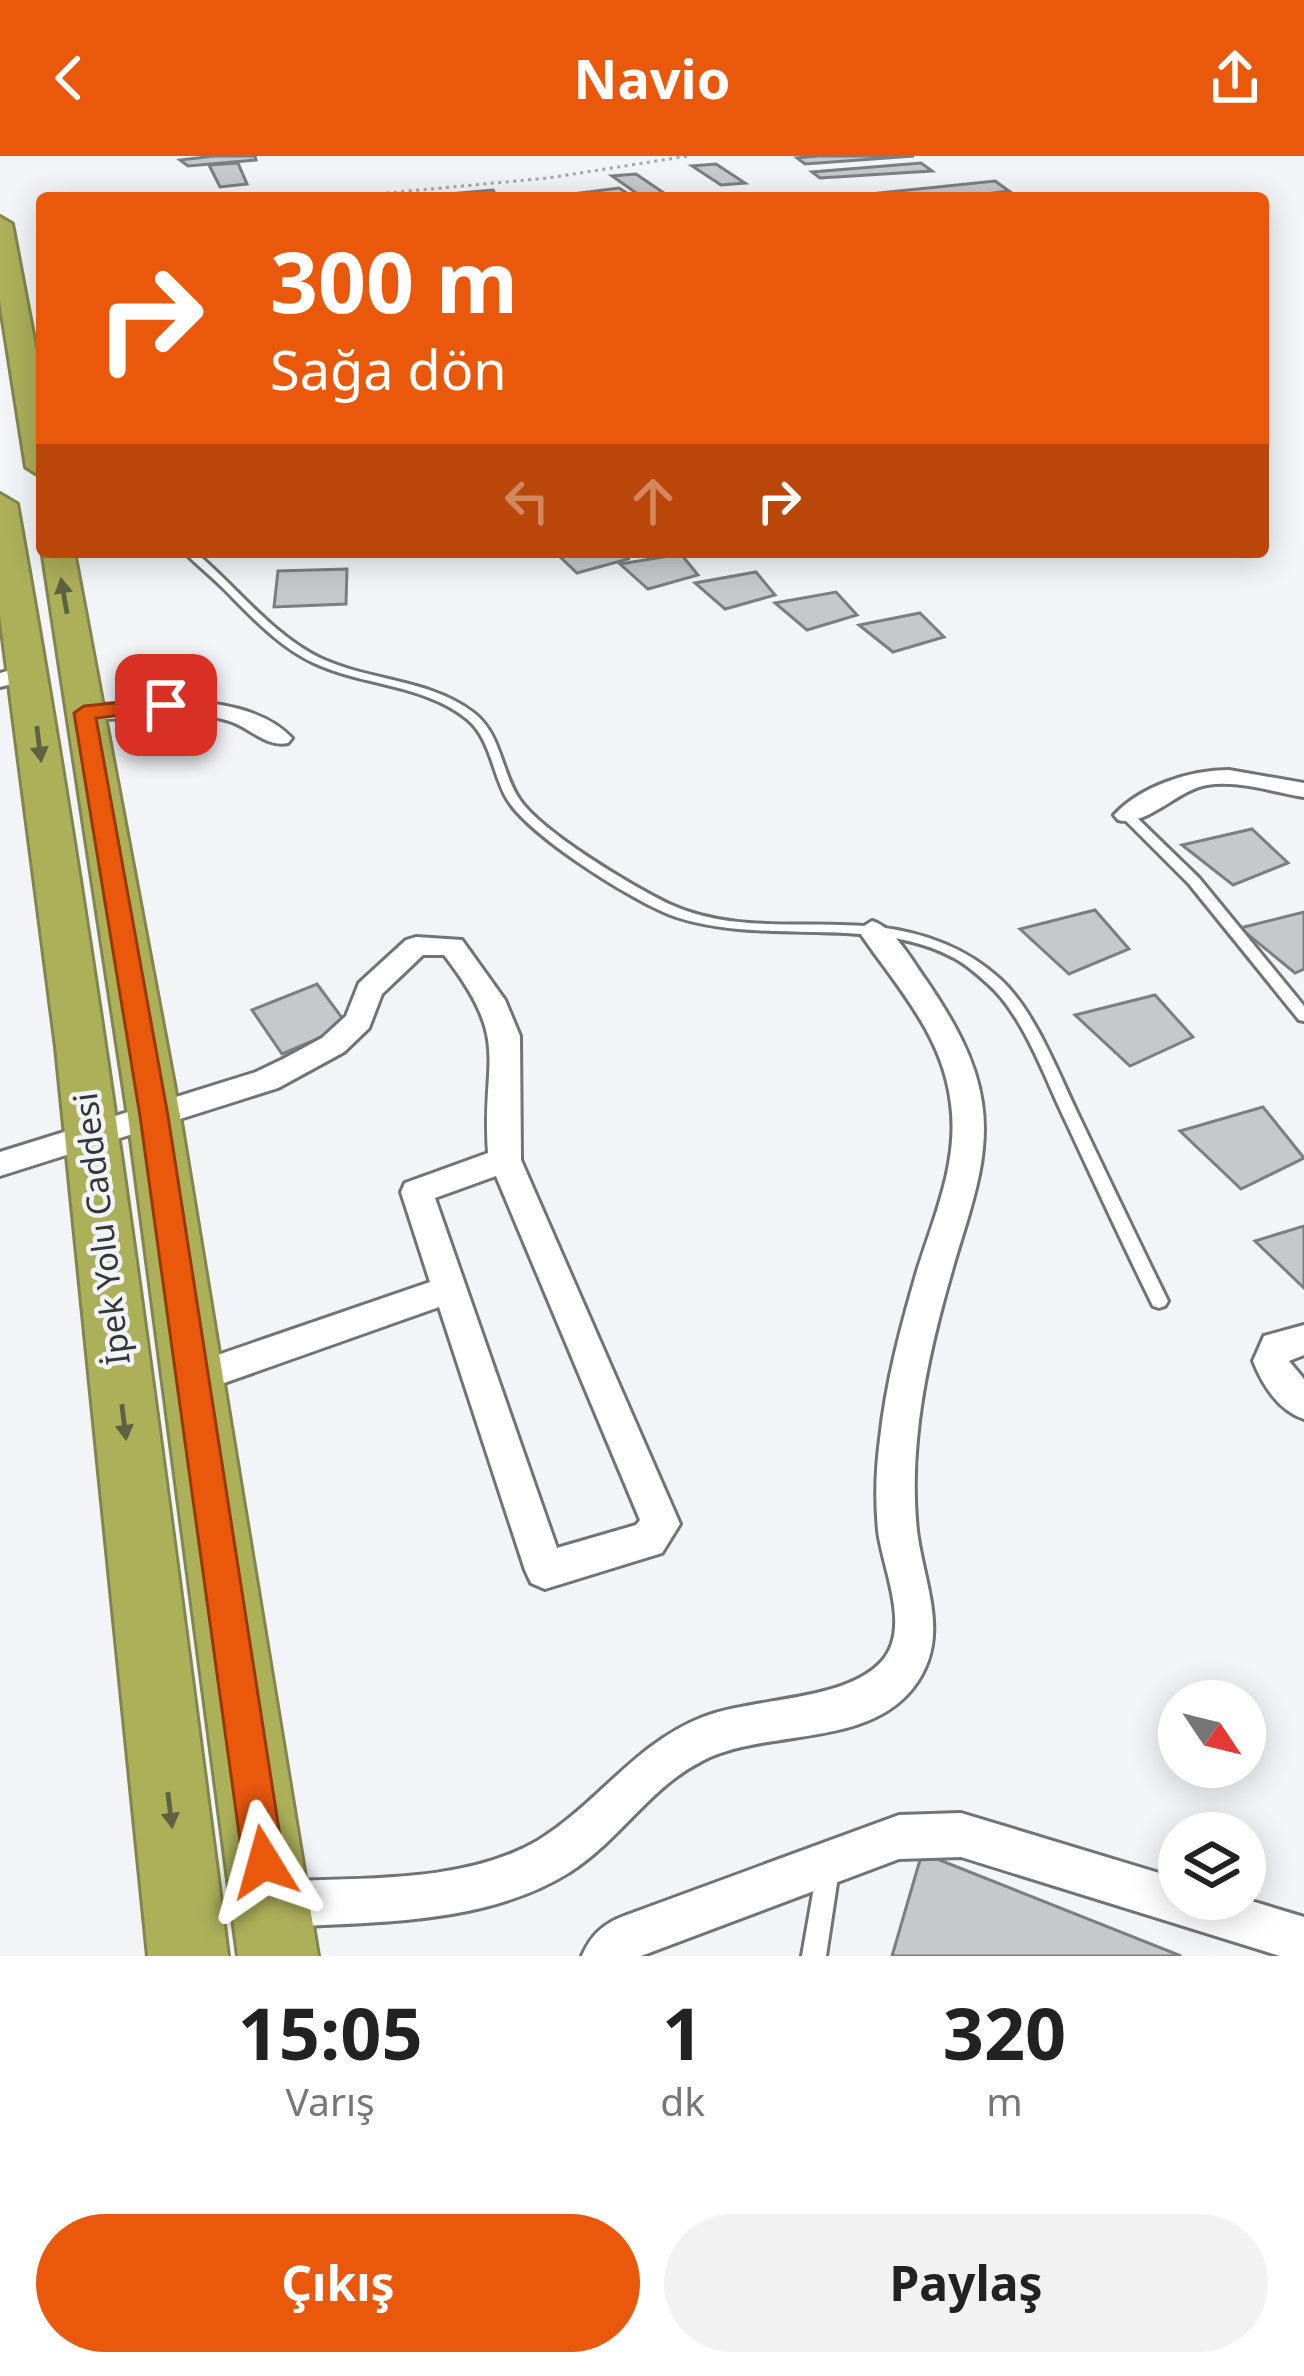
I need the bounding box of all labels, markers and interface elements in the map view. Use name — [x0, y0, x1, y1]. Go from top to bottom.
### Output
text: Navio — [574, 41, 730, 115]
icon: back — [36, 45, 102, 111]
icon: share — [1202, 45, 1268, 111]
text: 300 m — [270, 223, 518, 338]
icon: right — [72, 240, 228, 396]
text: Sağa dön — [270, 332, 507, 406]
icon: left — [494, 468, 560, 534]
icon: ahead — [620, 468, 686, 534]
icon: right — [746, 468, 812, 534]
one-way arrow — [55, 576, 73, 614]
pin — [115, 654, 217, 756]
icon: arrive — [133, 672, 199, 738]
one-way arrow — [30, 725, 49, 763]
street label: İpek Yolu Caddesi — [62, 1090, 140, 1368]
one-way arrow — [115, 1404, 134, 1441]
north arrow — [1158, 1680, 1266, 1788]
map controls — [1158, 1680, 1266, 1920]
one-way arrow — [161, 1791, 180, 1829]
position arrow — [201, 1799, 327, 1925]
button: layers — [1158, 1812, 1266, 1920]
text: 15:05 — [238, 1983, 423, 2081]
text: 1 — [662, 1983, 703, 2081]
text: 320 — [943, 1983, 1066, 2081]
text: Varış — [285, 2074, 375, 2127]
text: dk — [660, 2074, 705, 2127]
text: m — [986, 2074, 1023, 2127]
button: Çıkış — [36, 2214, 640, 2352]
button: Paylaş — [664, 2214, 1268, 2352]

